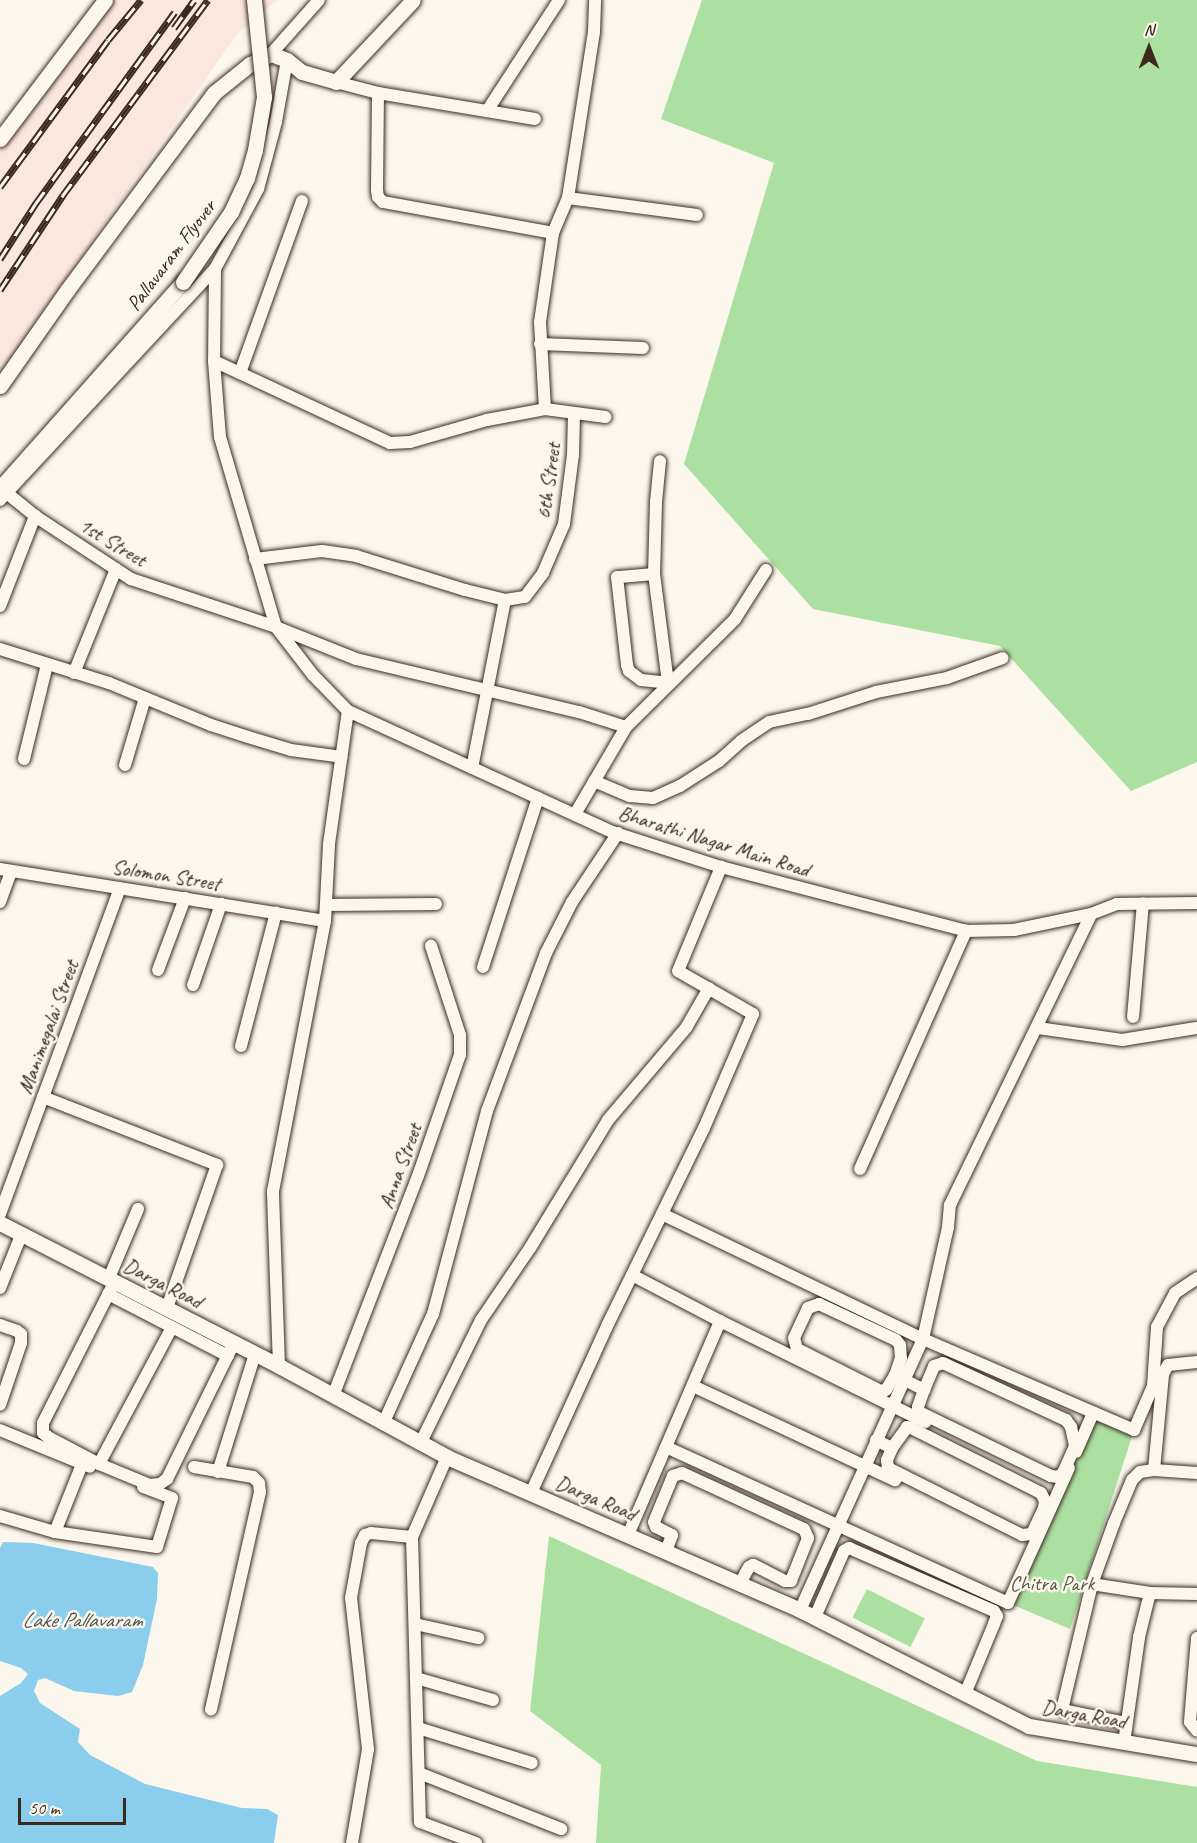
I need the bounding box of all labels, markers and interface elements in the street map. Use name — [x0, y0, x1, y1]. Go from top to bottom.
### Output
north arrow — [1119, 18, 1179, 78]
text: N — [1144, 20, 1154, 40]
street label: Pallavaram Flyover — [121, 194, 221, 316]
street label: 6th Street — [530, 441, 566, 521]
street label: 1st Street — [75, 512, 151, 572]
street label: Bharathi Nagar Main Road — [615, 800, 813, 882]
street label: Solomon Street — [110, 854, 222, 896]
street label: Manimegalai Street — [12, 957, 84, 1097]
street label: Anna Street — [373, 1120, 427, 1212]
street label: Darga Road — [119, 1252, 207, 1314]
street label: Darga Road — [552, 1470, 640, 1526]
park label: Chitra Park — [1010, 1570, 1094, 1596]
water label: Lake Pallavaram — [21, 1608, 143, 1634]
street label: Darga Road — [1040, 1694, 1128, 1734]
scale bar — [21, 1786, 129, 1824]
text: 50 m — [29, 1797, 60, 1819]

